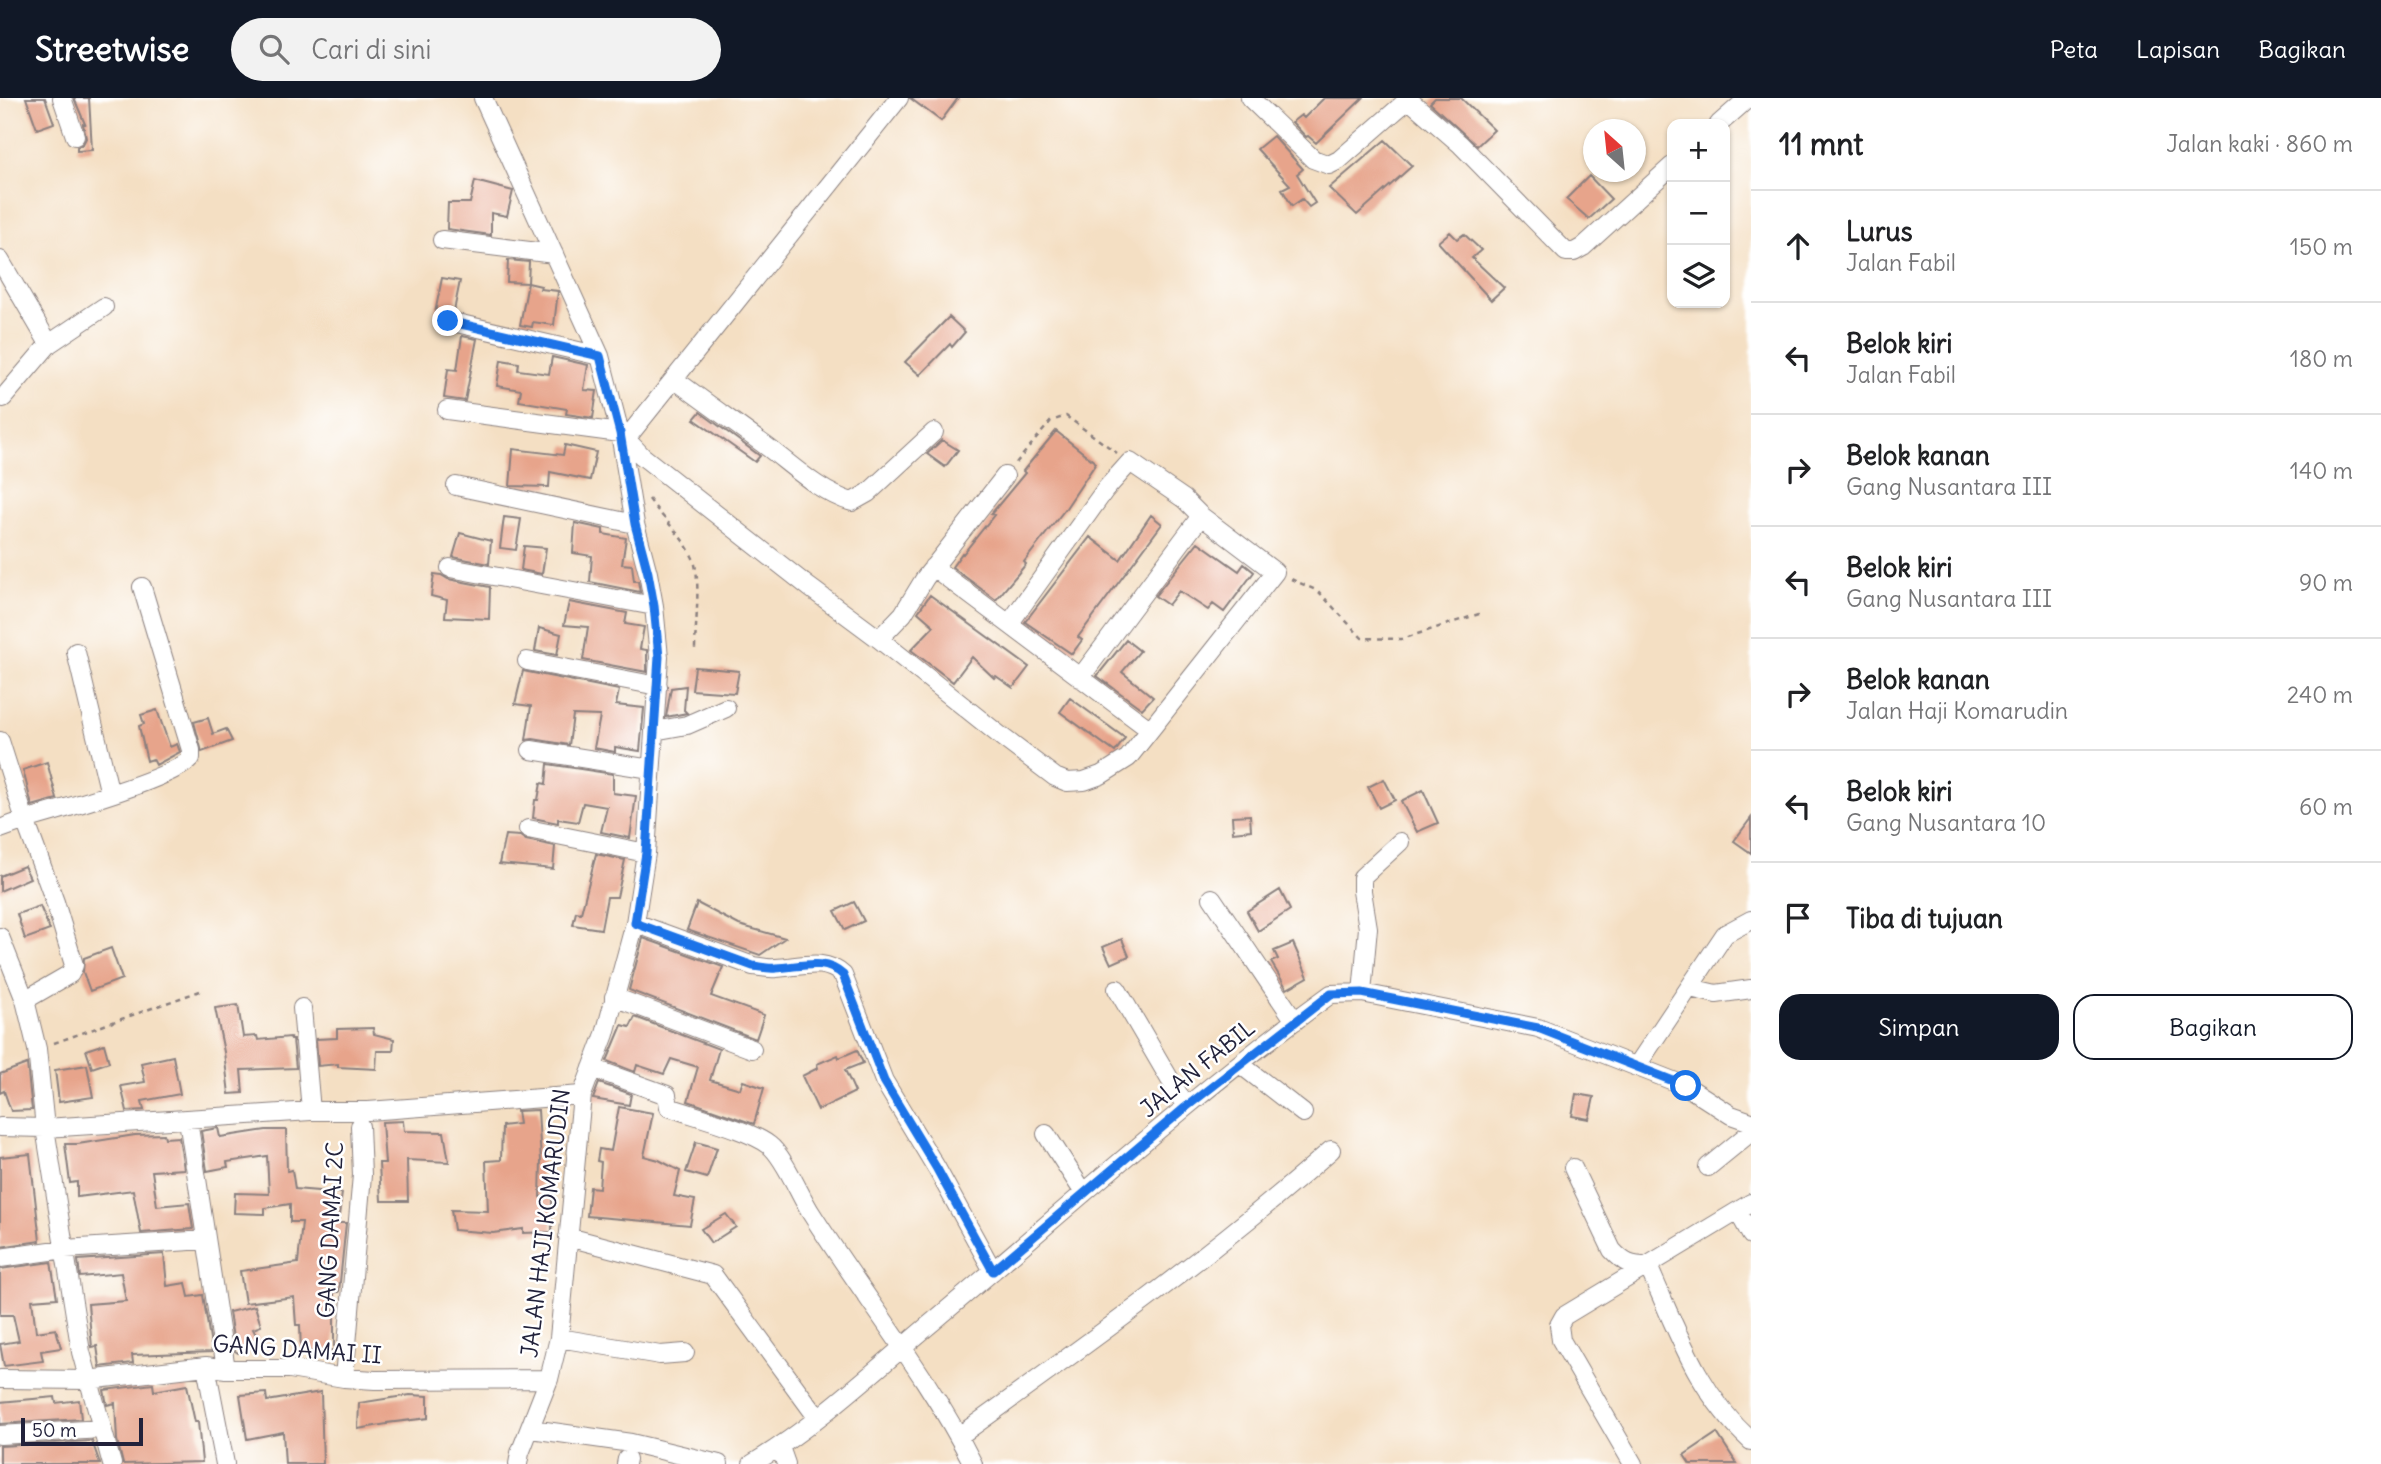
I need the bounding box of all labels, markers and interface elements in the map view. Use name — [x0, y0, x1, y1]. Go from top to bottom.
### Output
search box — [231, 18, 721, 81]
text: Streetwise — [35, 28, 189, 70]
icon: search — [255, 30, 293, 68]
text: Cari di sini — [311, 33, 431, 66]
text: Peta — [2050, 34, 2098, 64]
text: Lapisan — [2136, 34, 2220, 64]
text: Bagikan — [2258, 34, 2346, 64]
north arrow — [1583, 119, 1646, 182]
map controls — [1667, 119, 1730, 308]
button: + — [1667, 119, 1730, 182]
text: 11 mnt — [1779, 125, 1863, 163]
text: Jalan kaki · 860 m — [2166, 129, 2353, 158]
button: − — [1667, 182, 1730, 245]
text: Lurus — [1846, 215, 1913, 248]
icon: ahead — [1779, 227, 1817, 265]
text: 150 m — [2290, 232, 2353, 261]
button: layers — [1667, 245, 1730, 308]
text: Jalan Fabil — [1846, 248, 1956, 277]
route end — [432, 305, 463, 336]
text: Belok kiri — [1846, 327, 1952, 360]
icon: left — [1779, 339, 1817, 377]
text: 180 m — [2290, 344, 2353, 373]
text: Jalan Fabil — [1846, 360, 1956, 389]
text: Belok kanan — [1846, 439, 1990, 472]
icon: right — [1779, 451, 1817, 489]
text: 140 m — [2290, 456, 2353, 485]
text: Gang Nusantara III — [1846, 472, 2052, 501]
text: Belok kiri — [1846, 551, 1952, 584]
icon: left — [1779, 563, 1817, 601]
text: 90 m — [2299, 568, 2353, 597]
text: Gang Nusantara III — [1846, 584, 2052, 613]
text: Belok kanan — [1846, 663, 1990, 696]
icon: right — [1779, 675, 1817, 713]
text: 240 m — [2287, 680, 2353, 709]
text: Jalan Haji Komarudin — [1846, 696, 2068, 725]
text: Belok kiri — [1846, 775, 1952, 808]
icon: left — [1779, 787, 1817, 825]
text: 60 m — [2299, 792, 2353, 821]
text: Gang Nusantara 10 — [1846, 808, 2046, 837]
icon: arrive — [1779, 899, 1817, 937]
text: Tiba di tujuan — [1846, 902, 2003, 935]
button: Simpan — [1779, 994, 2059, 1060]
button: Bagikan — [2073, 994, 2353, 1060]
street label: JALAN FABIL — [1134, 1013, 1260, 1123]
route start — [1670, 1070, 1701, 1101]
street label: JALAN HAJI KOMARUDIN — [514, 1087, 576, 1359]
street label: GANG DAMAI 2C — [311, 1141, 349, 1319]
street label: GANG DAMAI II — [211, 1329, 383, 1369]
scale bar — [21, 1415, 144, 1447]
text: 50 m — [32, 1418, 77, 1442]

